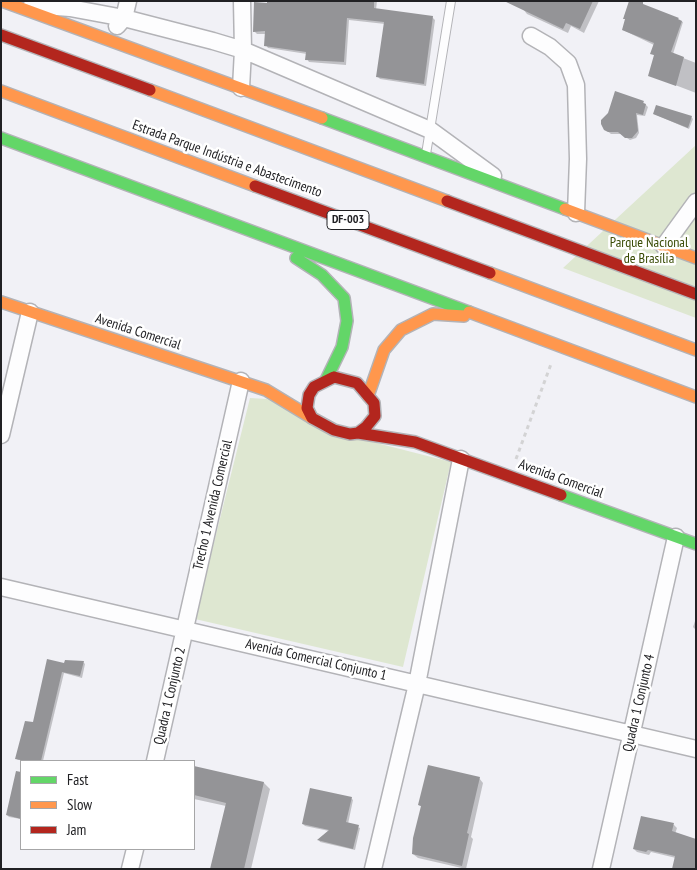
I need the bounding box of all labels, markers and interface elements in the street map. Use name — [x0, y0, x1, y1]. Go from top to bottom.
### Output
street label: Estrada Parque Indústria e Abastecimento — [130, 117, 324, 201]
road number: DF-003 — [327, 210, 369, 230]
park label: Parque Nacional de Brasília — [610, 235, 688, 268]
street label: Avenida Comercial — [93, 310, 183, 354]
street label: Trecho 1 Avenida Comercial — [190, 438, 236, 572]
street label: Avenida Comercial — [516, 456, 606, 502]
street label: Avenida Comercial Conjunto 1 — [244, 636, 388, 684]
street label: Quadra 1 Conjunto 2 — [151, 646, 189, 746]
street label: Quadra 1 Conjunto 4 — [620, 653, 658, 753]
legend — [20, 760, 195, 850]
text: Fast — [67, 770, 88, 789]
text: Slow — [67, 795, 92, 814]
text: Jam — [67, 820, 86, 839]

